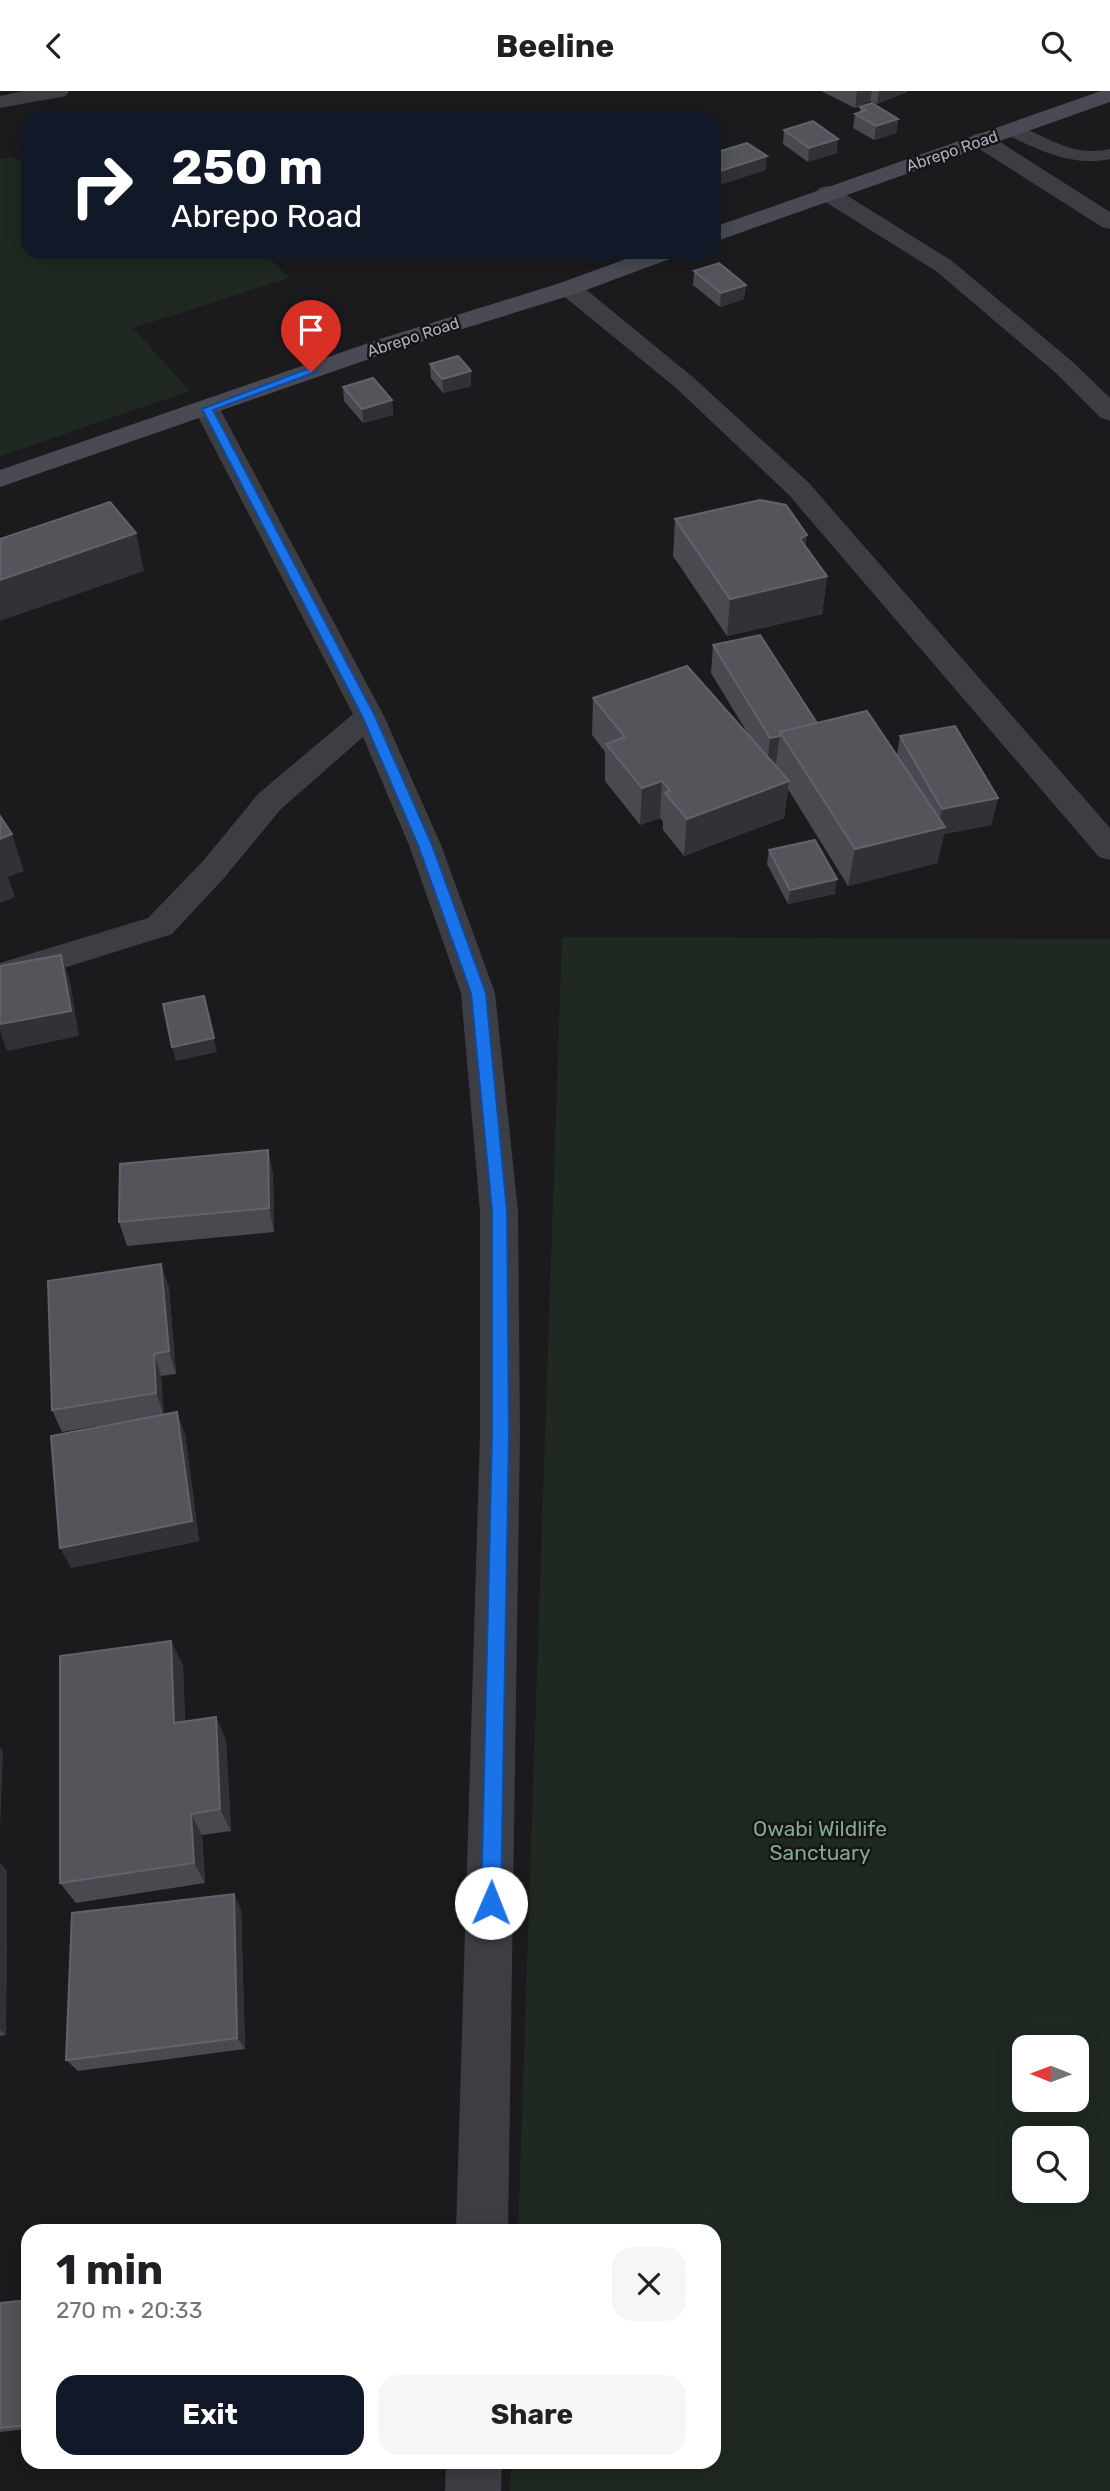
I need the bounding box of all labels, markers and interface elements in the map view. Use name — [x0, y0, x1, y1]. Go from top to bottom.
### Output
icon: back — [35, 27, 73, 65]
text: Beeline — [496, 27, 614, 65]
icon: search — [1037, 27, 1075, 65]
street label: Abrepo Road — [904, 126, 1000, 176]
text: 250 m — [171, 138, 323, 196]
icon: right — [56, 140, 147, 231]
text: Abrepo Road — [171, 197, 362, 235]
pin — [281, 300, 341, 372]
icon: arrive — [292, 311, 330, 349]
street label: Abrepo Road — [365, 313, 461, 361]
park label: Owabi Wildlife Sanctuary — [753, 1816, 887, 1865]
position arrow — [454, 1866, 528, 1940]
north arrow — [1012, 2035, 1088, 2112]
map controls — [1012, 2035, 1089, 2203]
button: search — [1012, 2126, 1089, 2203]
text: 1 min — [56, 2245, 163, 2295]
button: close — [612, 2247, 686, 2321]
text: 270 m · 20:33 — [56, 2296, 203, 2324]
button: Exit — [56, 2375, 364, 2455]
button: Share — [378, 2375, 686, 2455]

